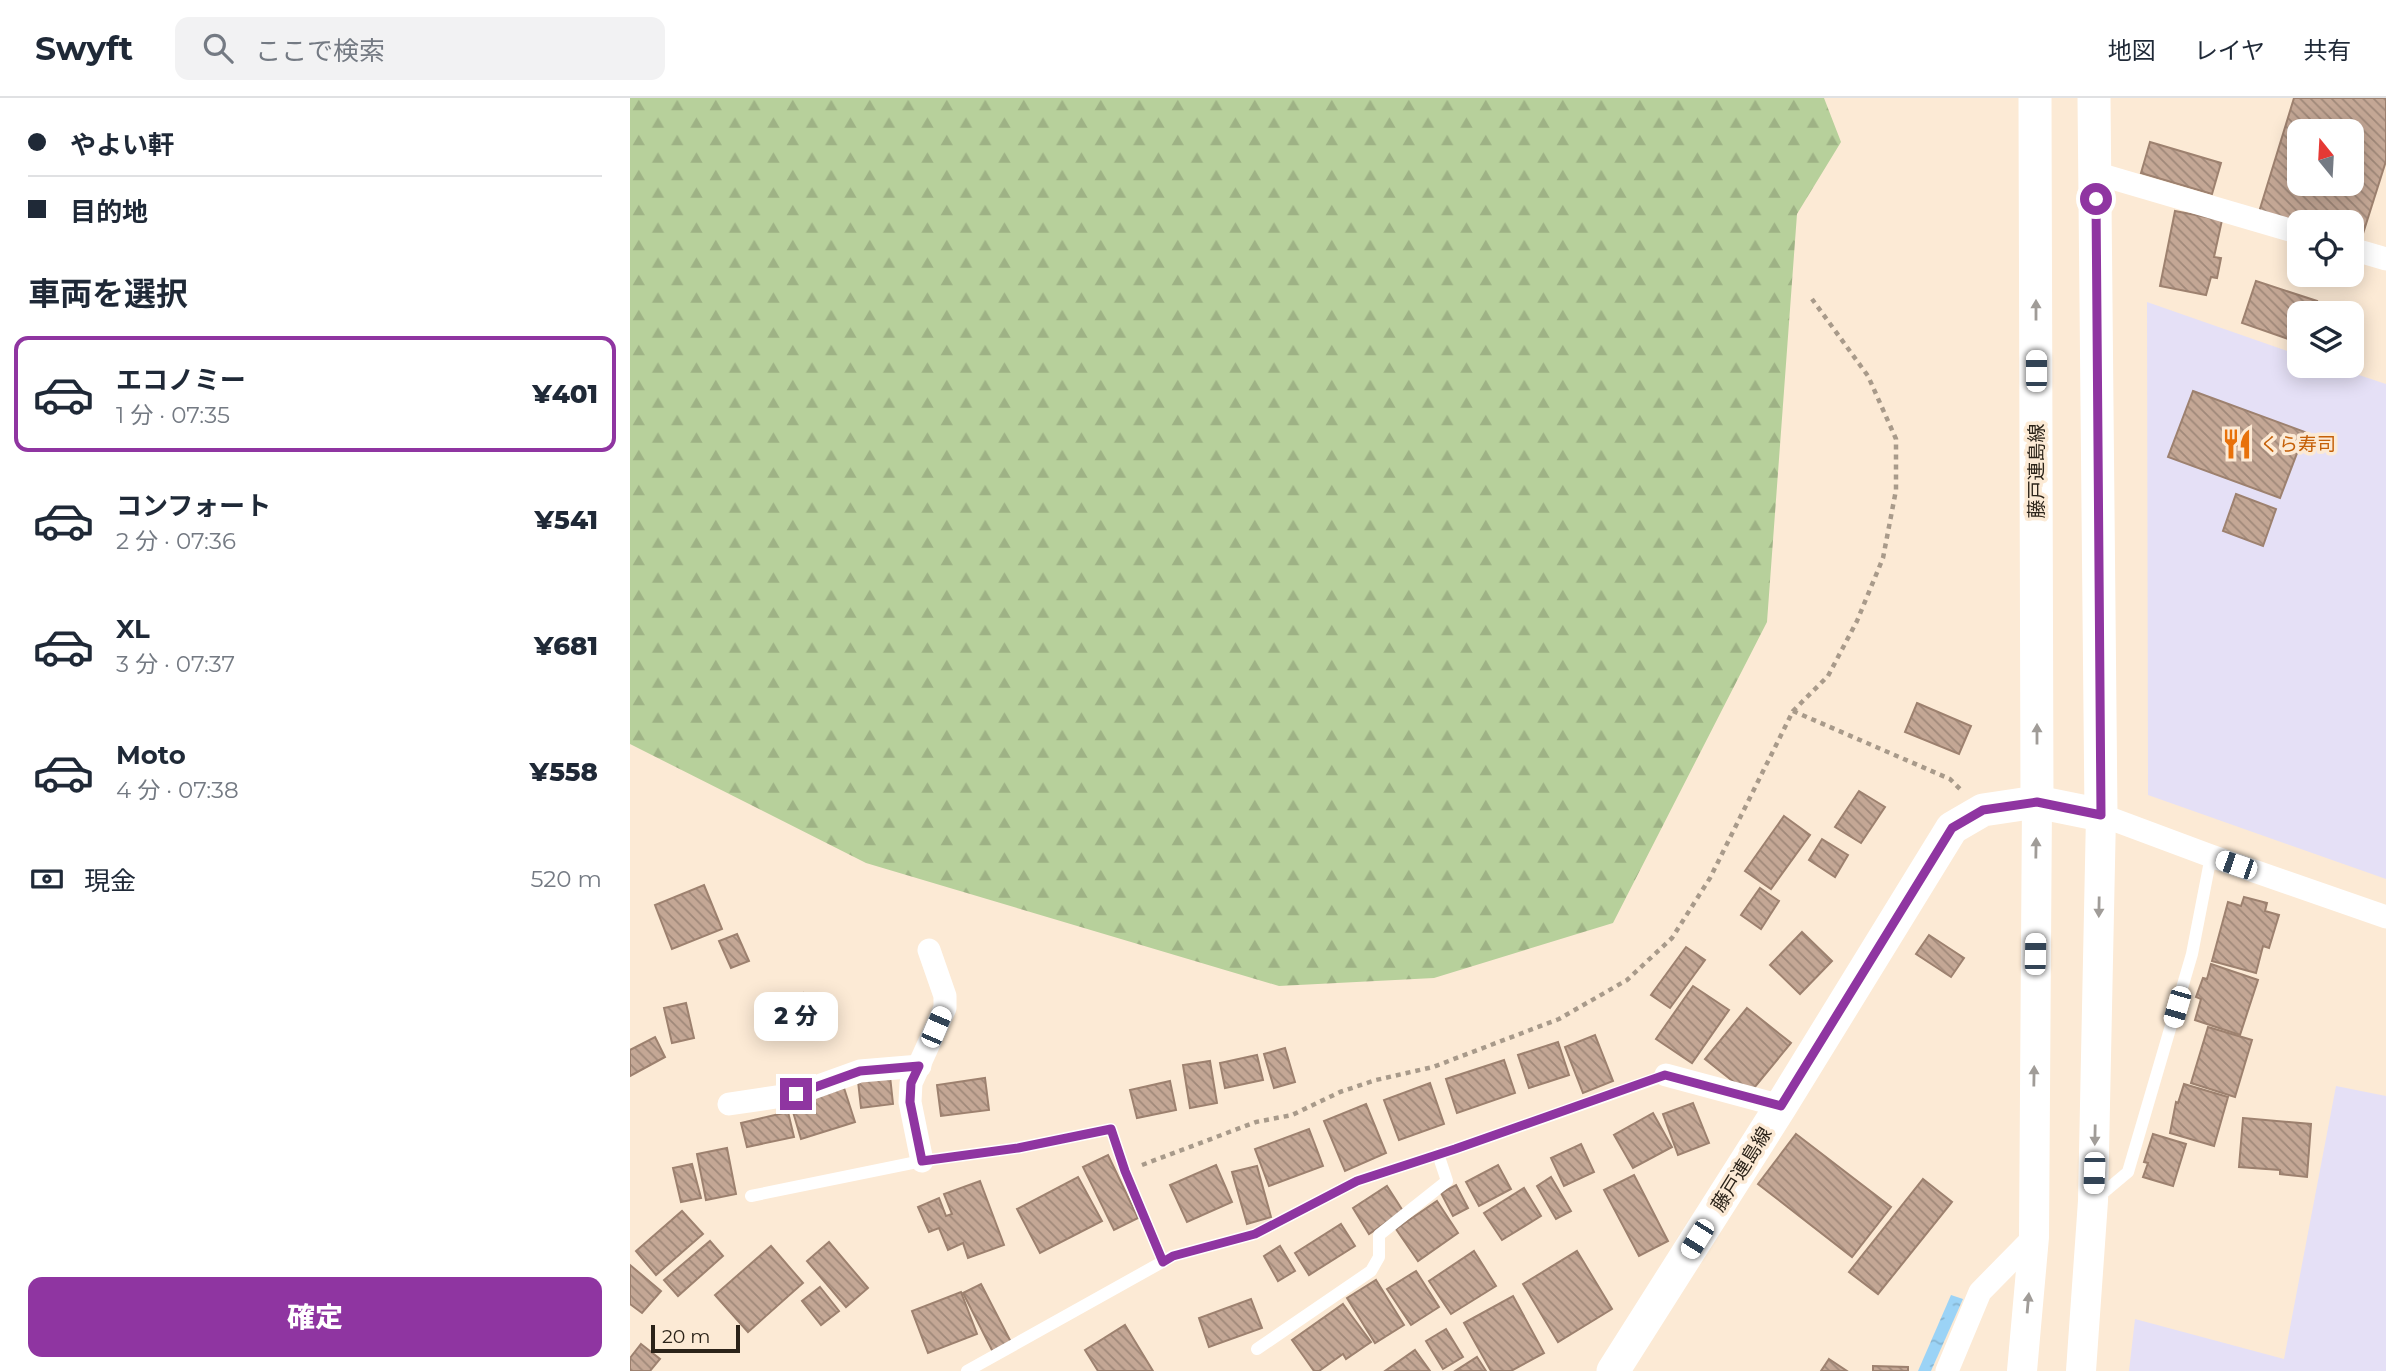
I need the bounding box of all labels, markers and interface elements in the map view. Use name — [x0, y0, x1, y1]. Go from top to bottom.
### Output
search box — [175, 17, 665, 80]
text: Swyft — [35, 28, 133, 68]
icon: search — [199, 29, 237, 67]
text: ここで検索 — [255, 35, 385, 67]
text: 地図 — [2108, 36, 2156, 65]
text: レイヤ — [2194, 36, 2265, 65]
text: 共有 — [2303, 36, 2351, 65]
north arrow — [2287, 119, 2364, 196]
map controls — [2287, 119, 2364, 378]
text: やよい軒 — [70, 129, 174, 161]
route start — [2080, 183, 2112, 215]
text: 目的地 — [70, 196, 148, 228]
button: locate — [2287, 210, 2364, 287]
text: 車両を選択 — [28, 274, 188, 313]
one-way arrow — [2030, 299, 2042, 321]
button: layers — [2287, 301, 2364, 378]
car — [2026, 350, 2047, 392]
icon: car — [32, 363, 95, 426]
text: エコノミー — [116, 364, 246, 396]
text: ¥401 — [532, 378, 598, 410]
text: 1 分 · 07:35 — [116, 401, 230, 429]
street label: 藤戸連島線 — [2025, 423, 2048, 519]
restaurant icon: くら寿司 — [2220, 427, 2254, 461]
place label: くら寿司 — [2260, 433, 2336, 456]
icon: car — [32, 489, 95, 552]
text: コンフォート — [116, 490, 271, 522]
text: ¥541 — [535, 504, 598, 536]
text: 2 分 · 07:36 — [116, 527, 236, 555]
text: XL — [116, 613, 150, 645]
icon: car — [32, 615, 95, 678]
text: ¥681 — [534, 630, 598, 662]
text: 3 分 · 07:37 — [116, 650, 235, 678]
one-way arrow — [2031, 723, 2043, 745]
text: Moto — [116, 739, 186, 771]
icon: car — [32, 741, 95, 804]
text: ¥558 — [530, 756, 598, 788]
text: 4 分 · 07:38 — [116, 776, 239, 804]
one-way arrow — [2031, 837, 2042, 859]
car — [2213, 848, 2260, 882]
icon: cash — [28, 860, 66, 898]
text: 現金 — [84, 865, 136, 897]
text: 520 m — [530, 865, 602, 893]
one-way arrow — [2094, 897, 2105, 919]
car — [2025, 933, 2046, 975]
car — [2162, 984, 2193, 1030]
callout: 2 分 — [754, 992, 838, 1042]
text: 2 分 — [774, 1002, 818, 1030]
car — [919, 1004, 954, 1050]
one-way arrow — [2028, 1064, 2039, 1086]
route end — [780, 1078, 812, 1110]
street label: 藤戸連島線 — [1706, 1123, 1776, 1216]
one-way arrow — [2090, 1124, 2101, 1146]
car — [2083, 1152, 2106, 1194]
car — [1677, 1216, 1718, 1262]
button: 確定 — [28, 1277, 602, 1357]
one-way arrow — [2023, 1292, 2034, 1314]
scale bar — [651, 1322, 740, 1354]
text: 20 m — [662, 1325, 710, 1348]

